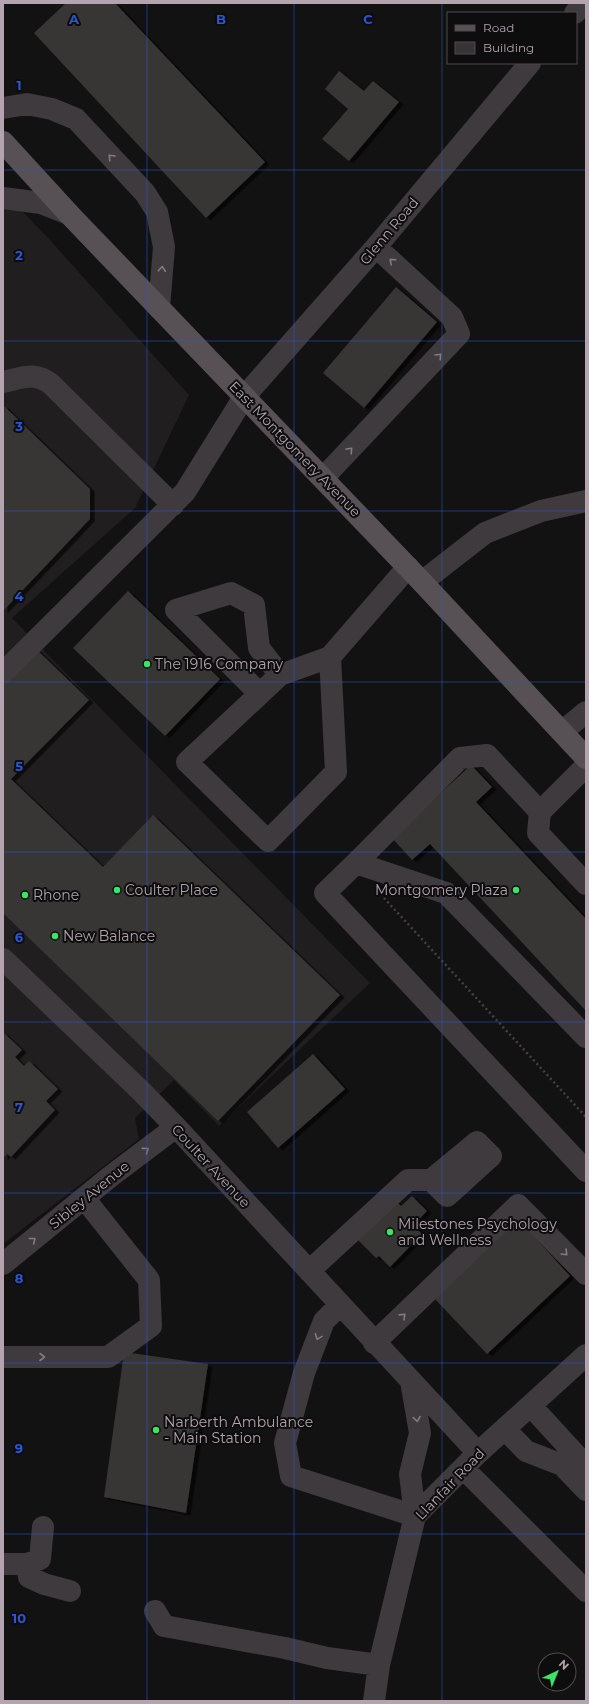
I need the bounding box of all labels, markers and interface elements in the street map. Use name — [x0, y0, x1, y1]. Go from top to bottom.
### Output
text: A — [68, 11, 80, 27]
text: B — [216, 11, 226, 27]
text: C — [363, 11, 373, 27]
legend — [447, 12, 577, 64]
text: Road — [483, 20, 514, 35]
text: Building — [483, 40, 534, 55]
text: 1 — [16, 77, 22, 93]
one-way arrow — [108, 154, 116, 162]
street label: Glenn Road — [356, 194, 422, 268]
text: 2 — [15, 247, 23, 263]
one-way arrow — [389, 258, 397, 266]
one-way arrow — [158, 266, 167, 272]
one-way arrow — [434, 353, 441, 360]
street label: East Montgomery Avenue — [225, 377, 365, 521]
text: 3 — [14, 418, 23, 434]
one-way arrow — [345, 447, 352, 455]
text: 4 — [15, 588, 24, 604]
place label: The 1916 Company — [155, 655, 284, 673]
marker: The 1916 Company — [142, 659, 152, 669]
text: 5 — [15, 758, 23, 774]
place label: Coulter Place — [125, 881, 218, 899]
place label: Montgomery Plaza — [375, 881, 508, 899]
marker: Coulter Place — [112, 885, 122, 895]
marker: Montgomery Plaza — [511, 885, 521, 895]
place label: Rhone — [33, 886, 79, 904]
marker: Rhone — [20, 890, 30, 900]
place label: New Balance — [63, 927, 155, 945]
text: 6 — [15, 929, 24, 945]
marker: New Balance — [50, 931, 60, 941]
text: 7 — [15, 1099, 23, 1115]
street label: Coulter Avenue — [168, 1121, 254, 1211]
one-way arrow — [141, 1148, 148, 1155]
street label: Sibley Avenue — [45, 1157, 133, 1233]
place label: Milestones Psychology and Wellness — [398, 1215, 557, 1249]
marker: Milestones Psychology and Wellness — [385, 1227, 395, 1237]
one-way arrow — [29, 1237, 36, 1244]
one-way arrow — [560, 1248, 568, 1256]
text: 8 — [15, 1270, 24, 1286]
one-way arrow — [398, 1313, 406, 1321]
one-way arrow — [315, 1333, 323, 1340]
one-way arrow — [39, 1353, 45, 1361]
place label: Narberth Ambulance - Main Station — [164, 1413, 313, 1447]
one-way arrow — [413, 1416, 421, 1422]
marker: Narberth Ambulance - Main Station — [151, 1425, 161, 1435]
text: 9 — [15, 1440, 23, 1456]
street label: Llanfair Road — [411, 1445, 489, 1523]
text: 10 — [12, 1610, 26, 1626]
north arrow — [537, 1652, 577, 1692]
text: N — [556, 1657, 572, 1673]

